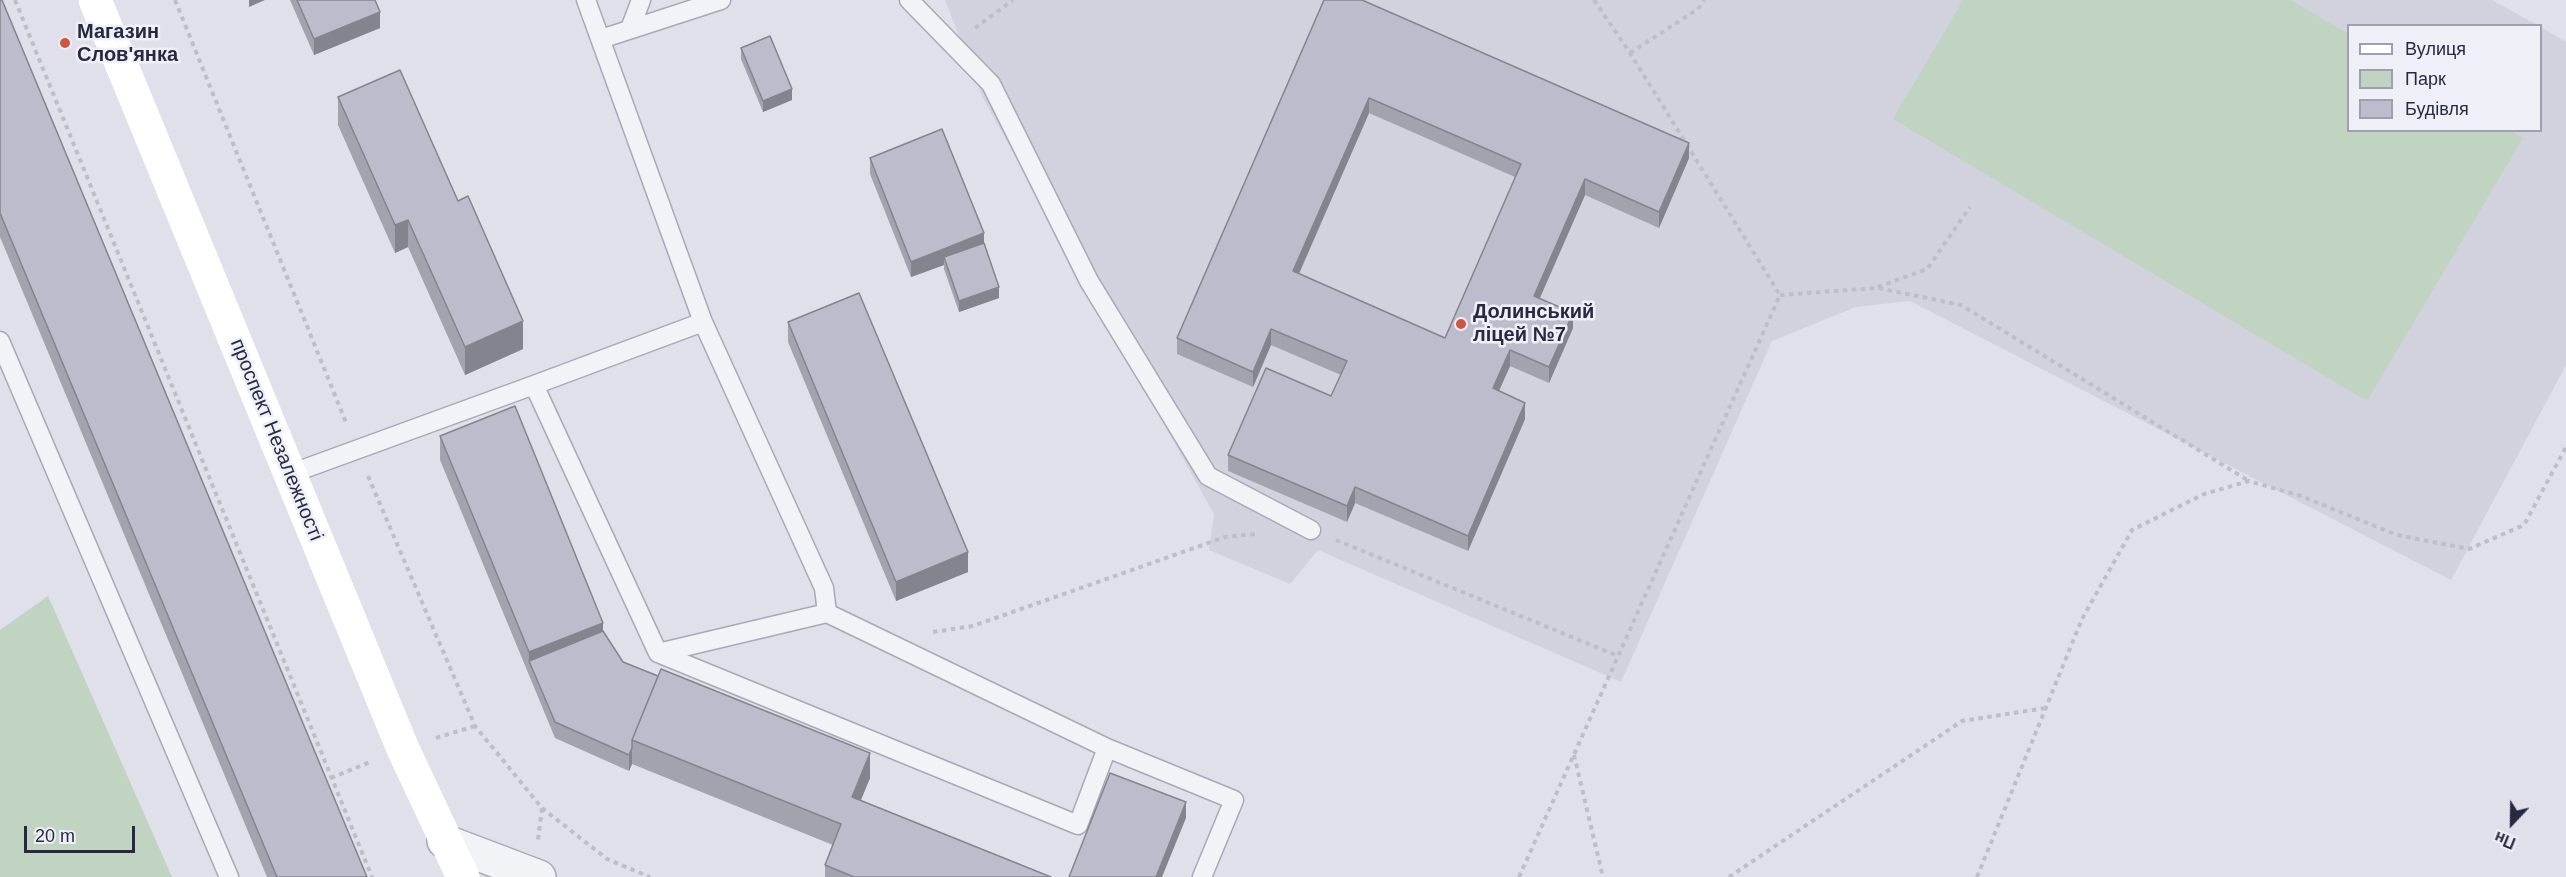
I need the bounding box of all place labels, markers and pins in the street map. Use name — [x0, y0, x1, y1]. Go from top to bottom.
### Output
place label: Магазин Слов'янка — [77, 20, 178, 67]
marker: Магазин Слов'янка — [58, 36, 72, 50]
place label: Долинський ліцей №7 — [1473, 300, 1594, 347]
marker: Долинський ліцей №7 — [1454, 317, 1468, 331]

